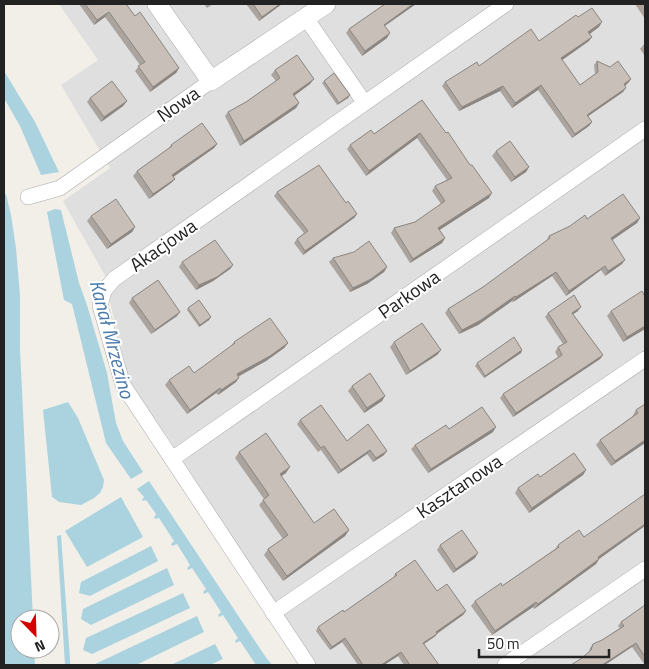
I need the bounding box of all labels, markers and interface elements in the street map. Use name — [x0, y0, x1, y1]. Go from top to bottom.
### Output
street label: Nowa — [150, 78, 206, 129]
street label: Akacjowa — [123, 211, 203, 278]
street label: Parkowa — [372, 261, 446, 326]
water label: Kanał Mrzezino — [82, 276, 143, 403]
street label: Kasztanowa — [410, 446, 508, 525]
north arrow — [10, 609, 60, 659]
scale bar — [479, 626, 609, 658]
text: 50 m — [487, 632, 520, 655]
text: N — [32, 635, 49, 658]

